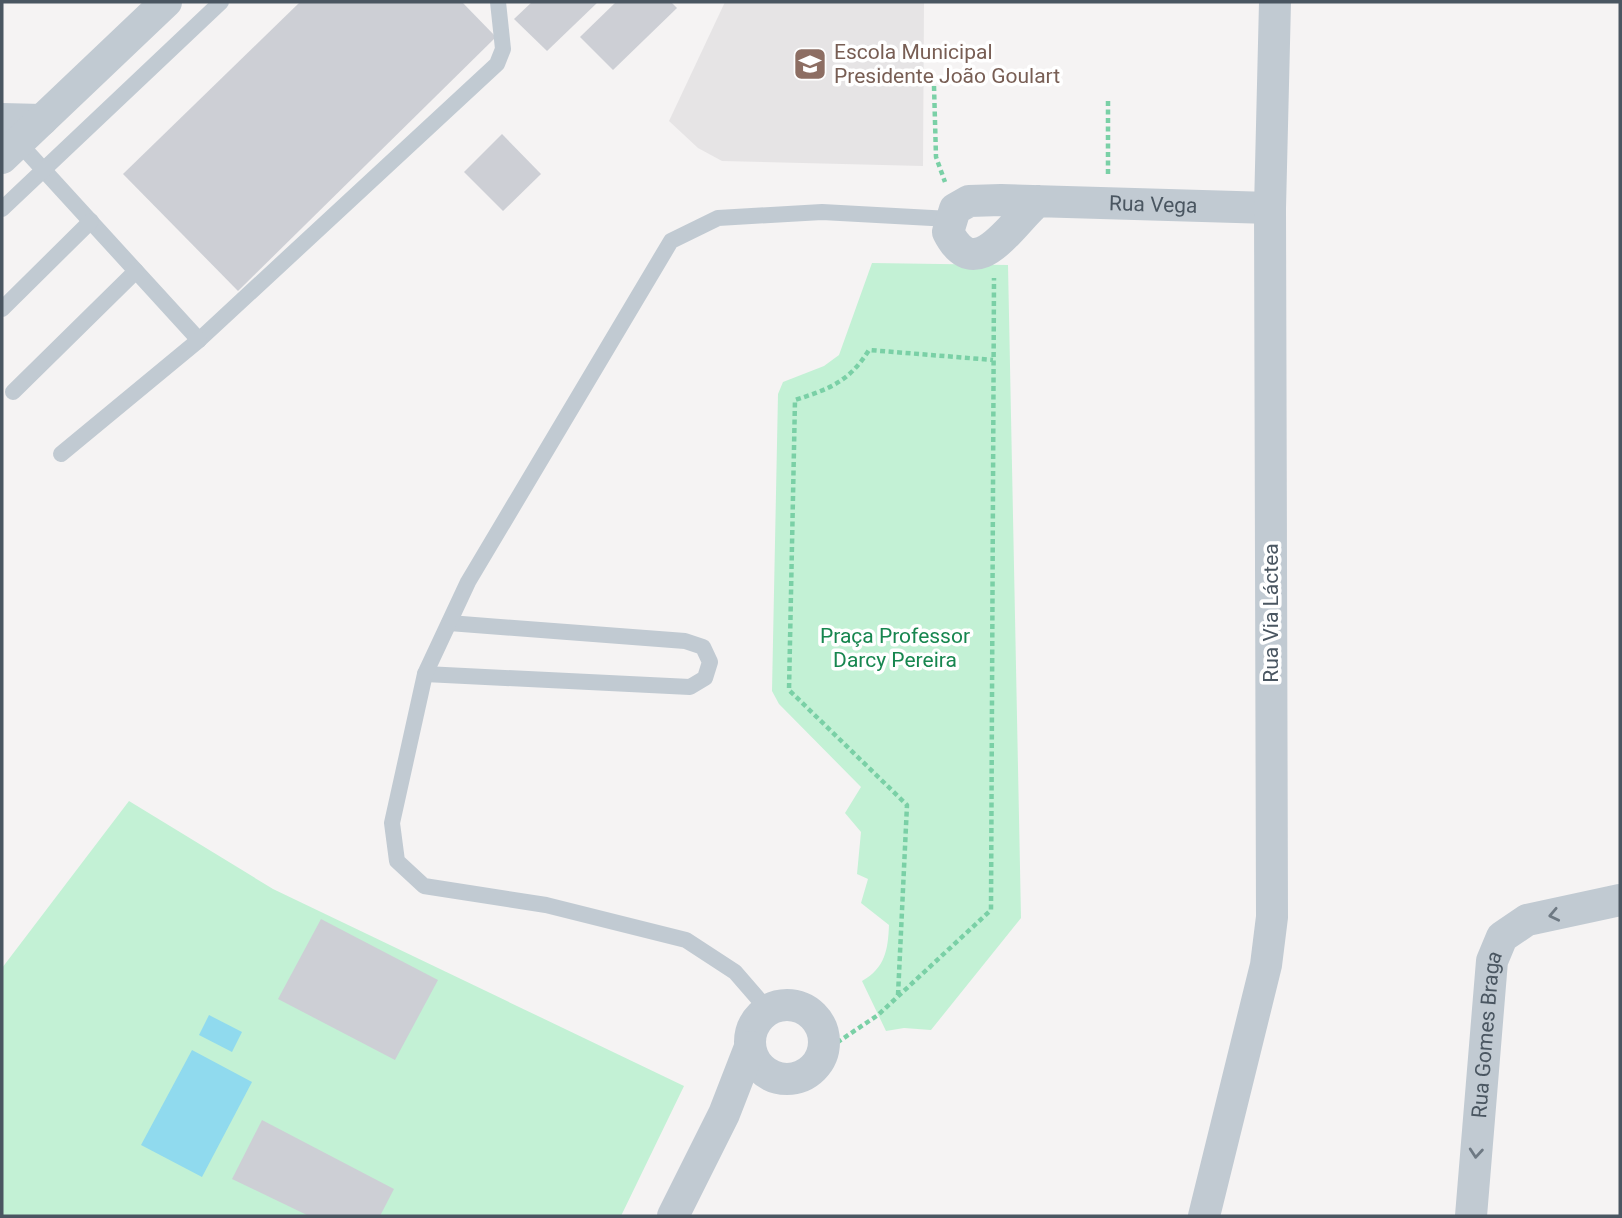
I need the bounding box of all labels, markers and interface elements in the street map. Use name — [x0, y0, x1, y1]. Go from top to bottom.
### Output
place label: Escola Municipal Presidente João Goulart — [834, 40, 1060, 88]
school or university icon: Escola Municipal Presidente João Goulart — [791, 45, 829, 83]
street label: Rua Vega — [1109, 191, 1198, 218]
street label: Rua Via Láctea — [1259, 543, 1283, 683]
park label: Praça Professor Darcy Pereira — [820, 624, 970, 672]
one-way arrow — [1548, 906, 1560, 921]
street label: Rua Gomes Braga — [1467, 947, 1507, 1119]
one-way arrow — [1469, 1148, 1484, 1159]

